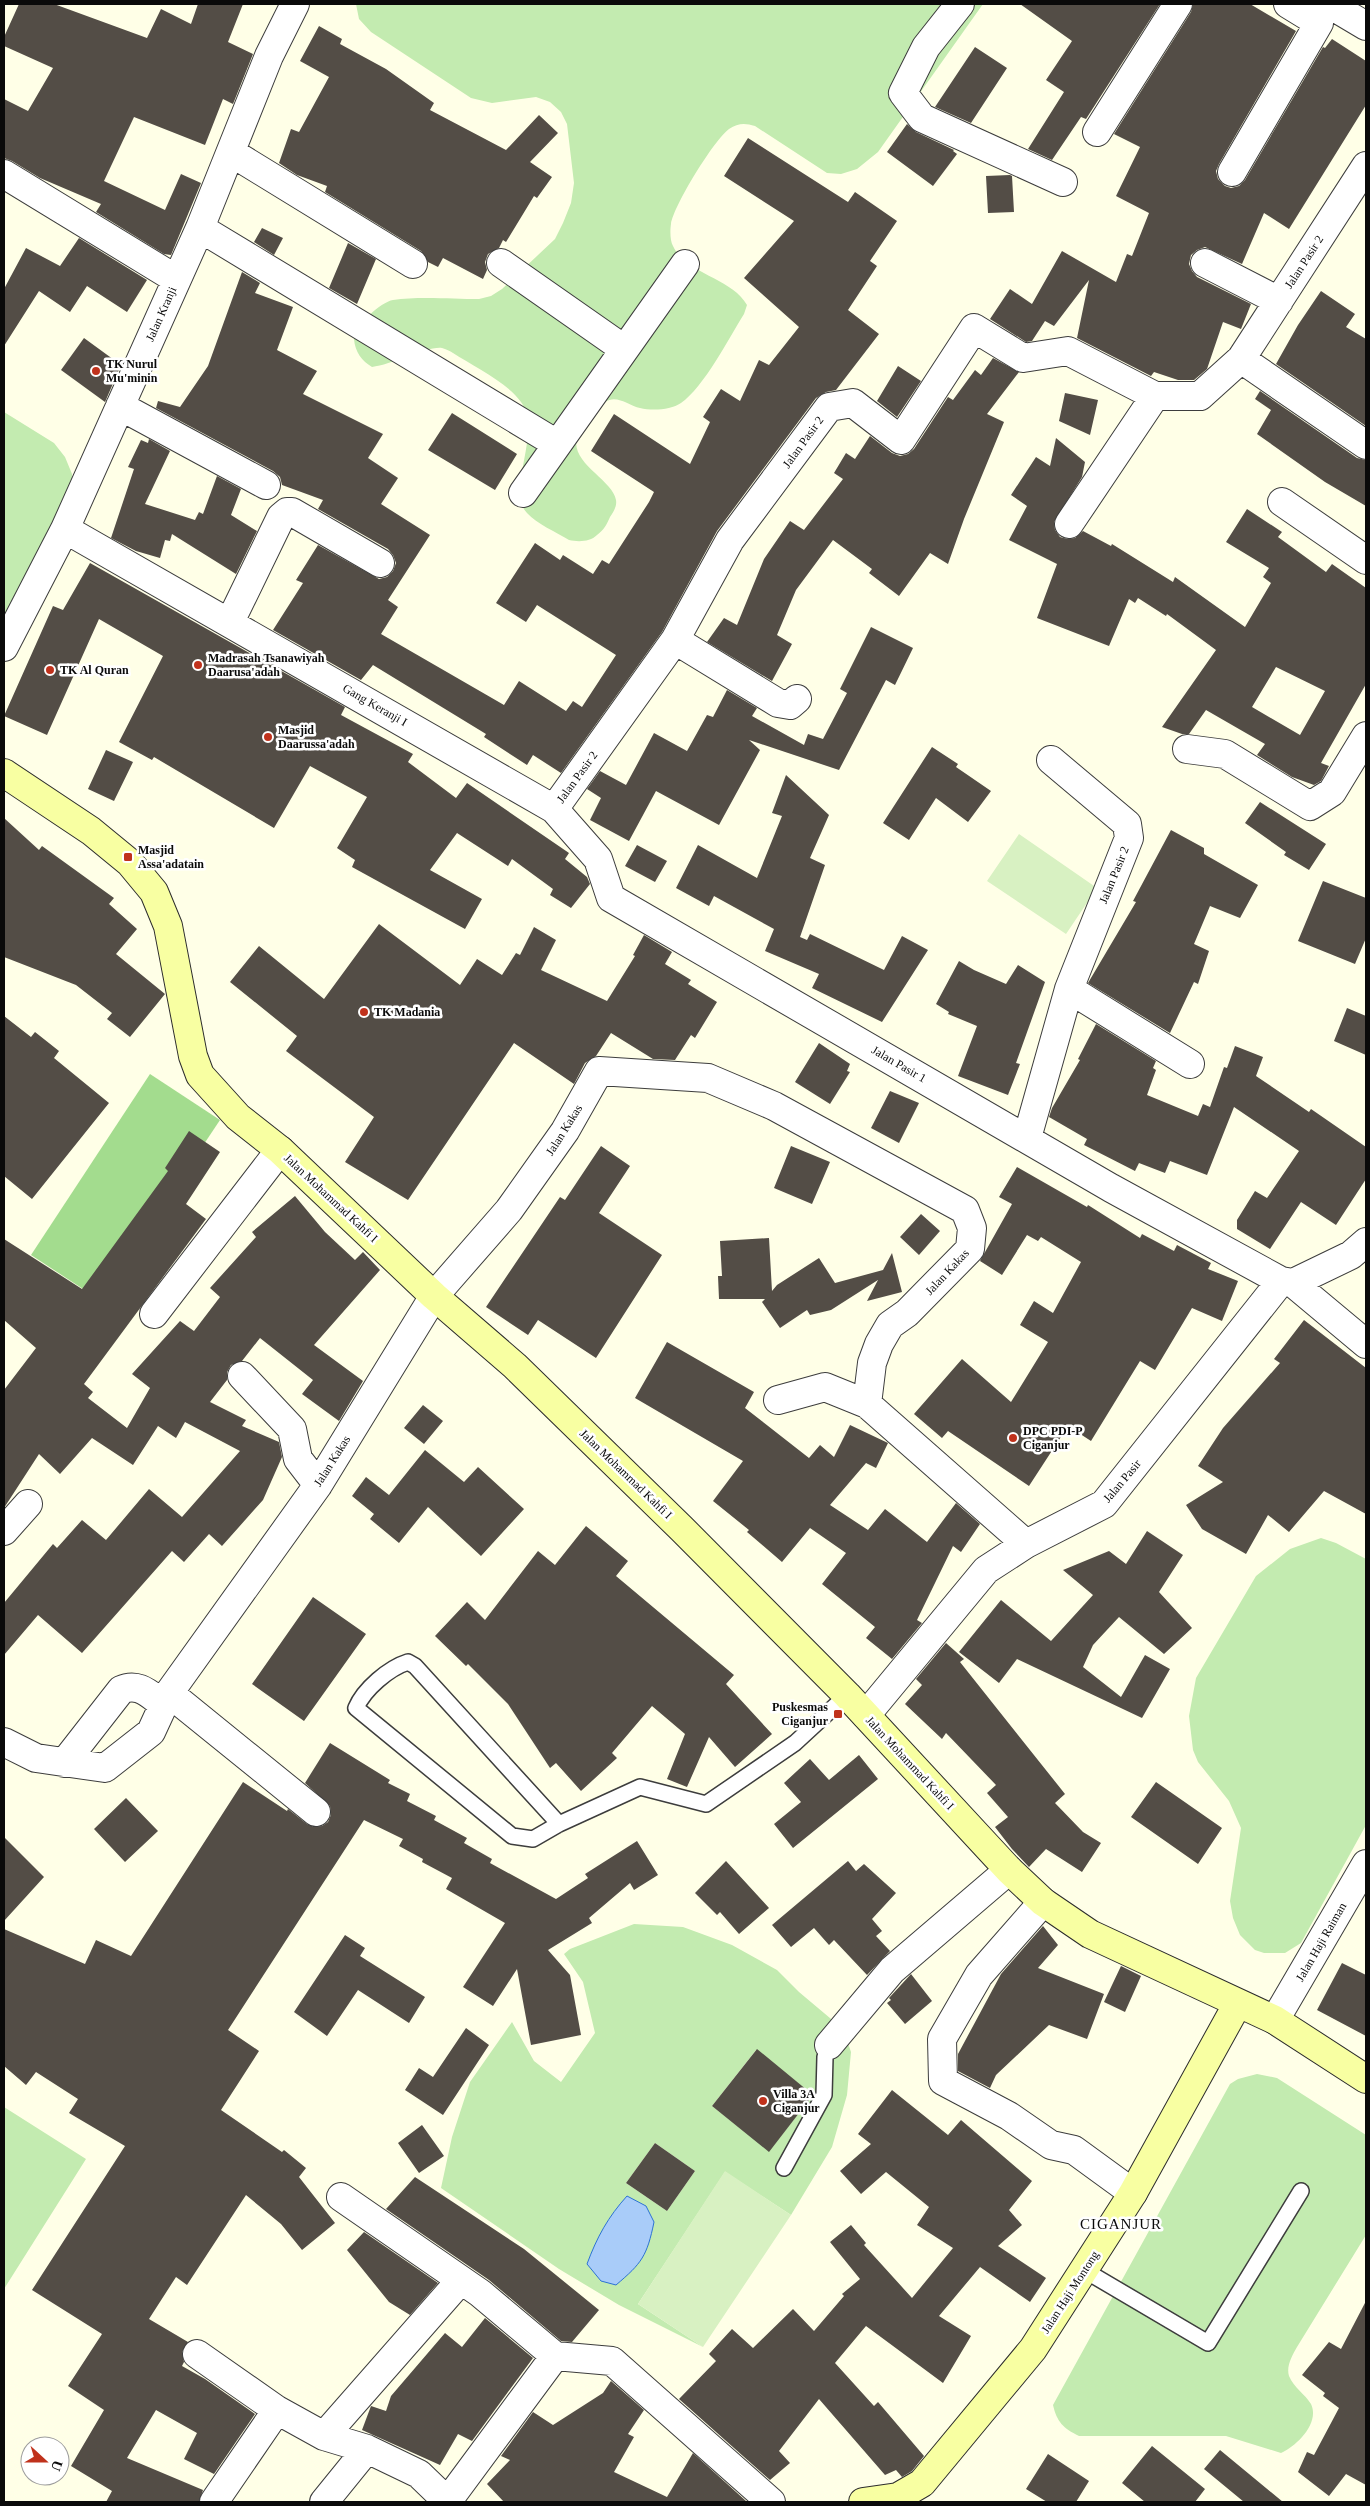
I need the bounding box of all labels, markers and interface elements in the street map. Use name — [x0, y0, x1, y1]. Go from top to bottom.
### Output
street label: Jalan Pasir 2 — [1282, 233, 1326, 291]
street label: Jalan Kranji — [143, 284, 180, 343]
place label: TK Nurul Mu'minin — [106, 357, 158, 385]
marker: TK Nurul Mu'minin — [90, 365, 102, 377]
street label: Jalan Pasir 2 — [780, 413, 826, 471]
place label: Madrasah Tsanawiyah Daarusa'adah — [208, 651, 325, 679]
marker: Madrasah Tsanawiyah Daarusa'adah — [192, 659, 204, 671]
place label: TK Al Quran — [60, 663, 129, 677]
marker: TK Al Quran — [44, 664, 56, 676]
street label: Gang Keranji I — [340, 681, 410, 729]
place label: Masjid Daarussa'adah — [278, 723, 355, 751]
marker: Masjid Daarussa'adah — [262, 731, 274, 743]
street label: Jalan Pasir 2 — [554, 748, 600, 806]
place label: Masjid Assa'adatain — [138, 843, 204, 871]
street label: Jalan Pasir 2 — [1096, 844, 1132, 906]
marker: Masjid Assa'adatain — [122, 851, 134, 863]
place label: TK Madania — [374, 1005, 440, 1019]
marker: TK Madania — [358, 1006, 370, 1018]
street label: Jalan Pasir 1 — [869, 1043, 929, 1085]
street label: Jalan Kakas — [543, 1102, 585, 1158]
street label: Jalan Mohammad Kahfi I — [281, 1151, 381, 1245]
street label: Jalan Kakas — [922, 1246, 972, 1298]
place label: DPC PDI-P Ciganjur — [1023, 1424, 1083, 1452]
street label: Jalan Mohammad Kahfi I — [577, 1426, 675, 1522]
marker: DPC PDI-P Ciganjur — [1007, 1432, 1019, 1444]
street label: Jalan Kakas — [311, 1433, 353, 1489]
street label: Jalan Pasir — [1100, 1457, 1144, 1505]
place label: Puskesmas Ciganjur — [772, 1700, 829, 1728]
marker: Puskesmas Ciganjur — [832, 1708, 844, 1720]
street label: Jalan Mohammad Kahfi I — [863, 1713, 957, 1813]
street label: Jalan Haji Raiman — [1293, 1900, 1349, 1984]
place label: Villa 3A Ciganjur — [773, 2087, 820, 2115]
marker: Villa 3A Ciganjur — [757, 2095, 769, 2107]
district label: CIGANJUR — [1080, 2216, 1162, 2232]
street label: Jalan Haji Montong — [1038, 2248, 1102, 2336]
north arrow — [20, 2436, 70, 2486]
text: U — [48, 2458, 65, 2473]

